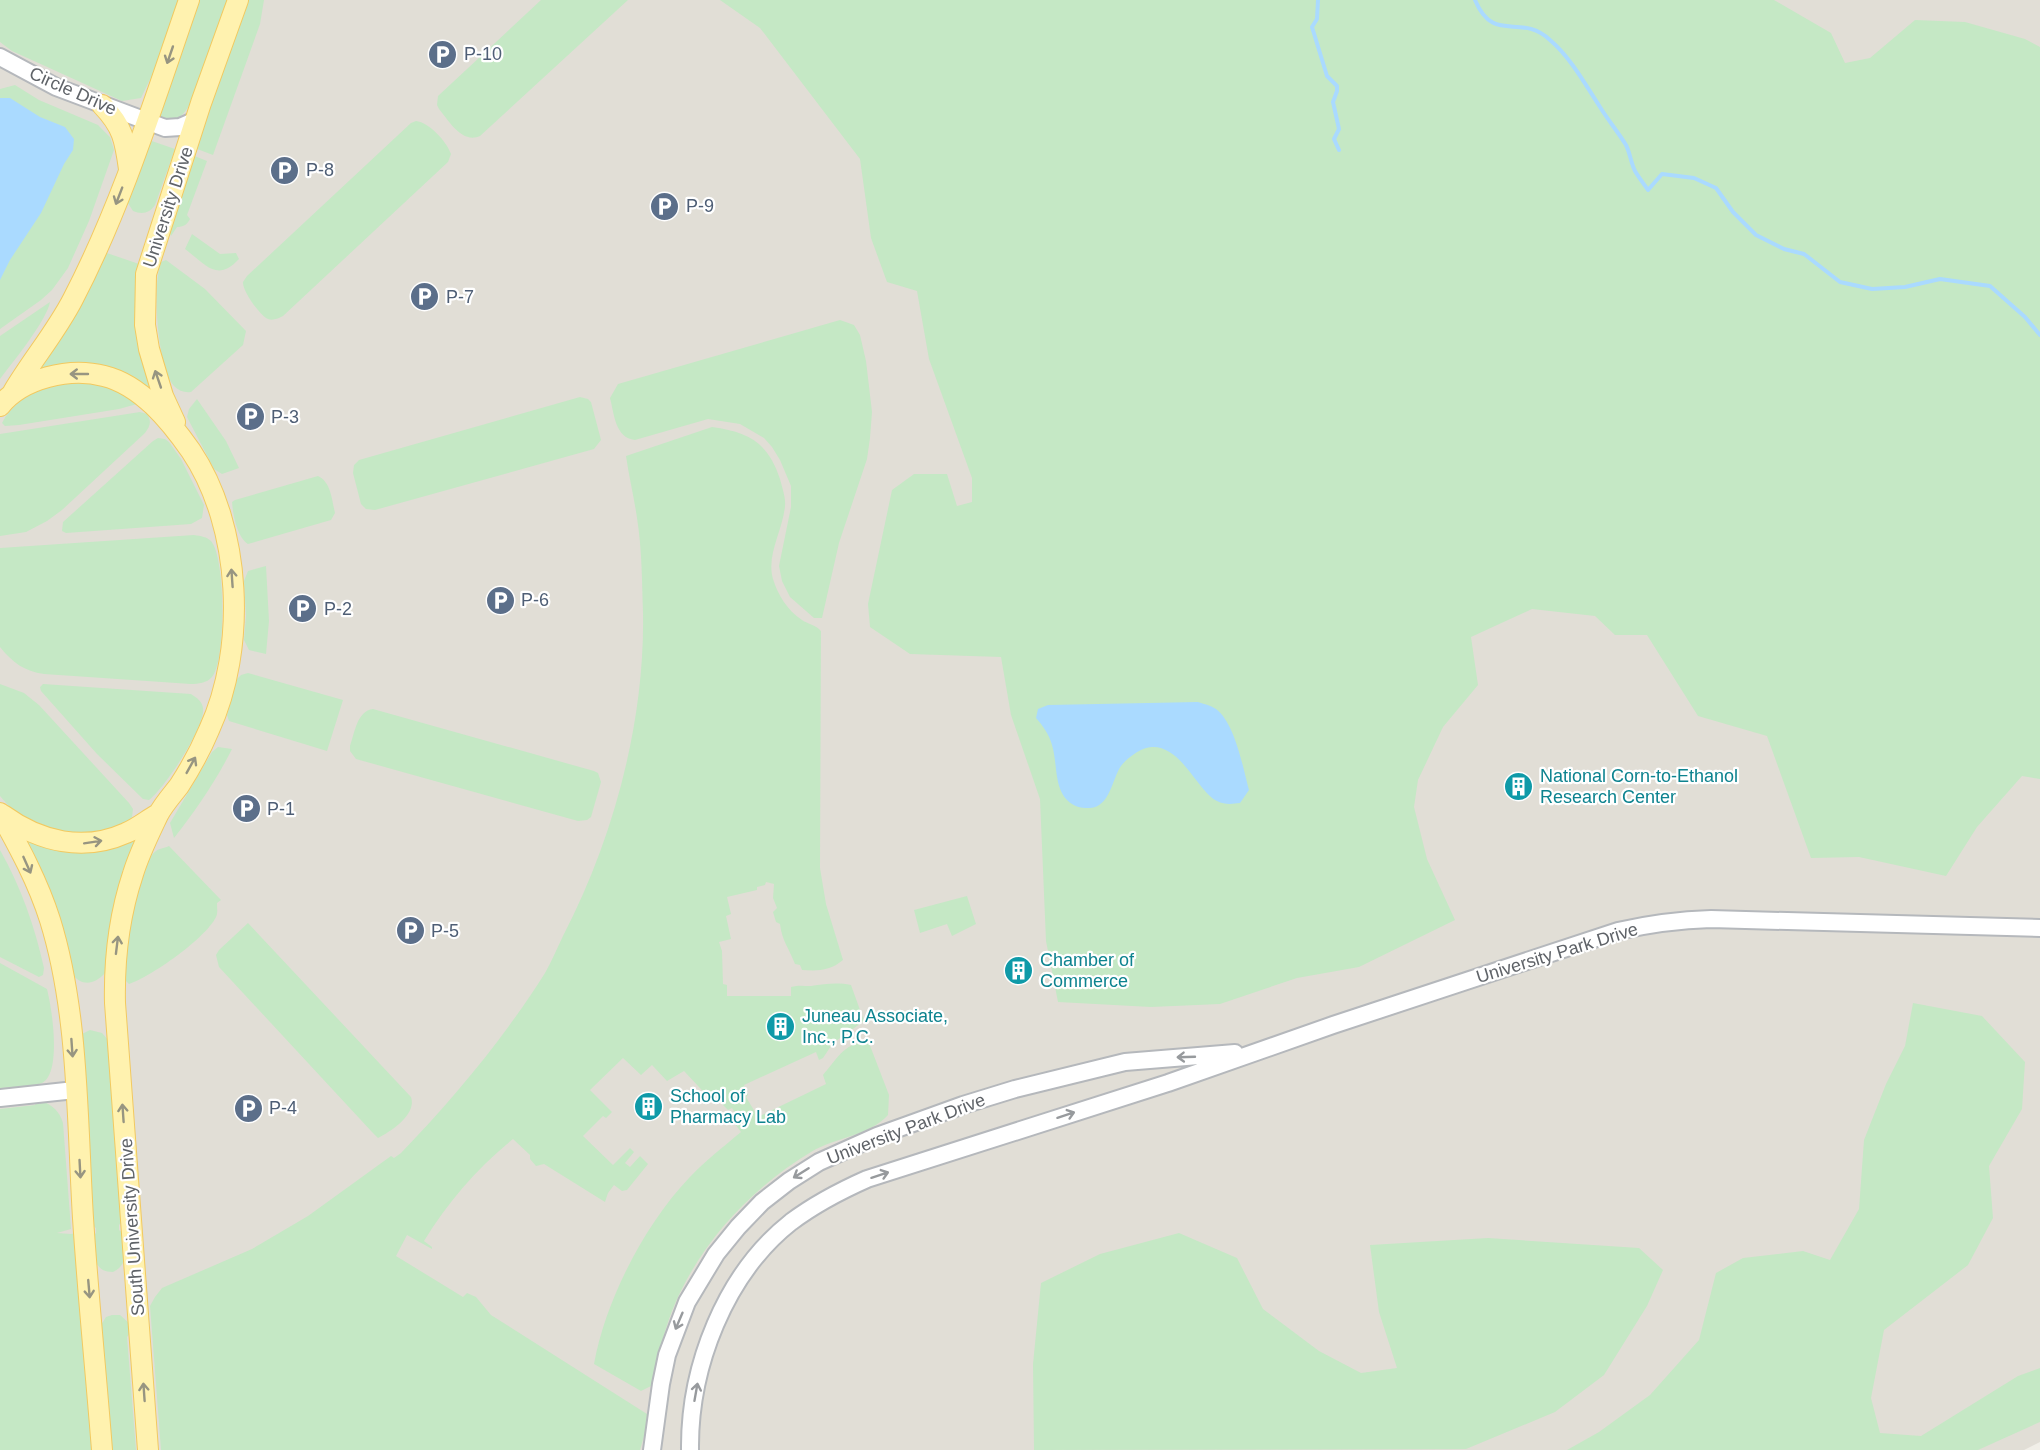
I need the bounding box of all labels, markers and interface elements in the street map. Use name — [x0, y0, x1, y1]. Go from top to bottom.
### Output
parking icon: P-10 — [427, 38, 459, 70]
place label: P-10 — [464, 44, 502, 64]
one-way arrow — [164, 45, 175, 64]
street label: Circle Drive — [26, 63, 120, 119]
street label: University Drive — [139, 144, 197, 270]
parking icon: P-8 — [269, 154, 301, 186]
place label: P-8 — [306, 160, 334, 180]
one-way arrow — [112, 186, 123, 205]
parking icon: P-9 — [649, 190, 681, 222]
place label: P-9 — [686, 196, 714, 216]
parking icon: P-7 — [409, 281, 441, 313]
place label: P-7 — [446, 287, 474, 307]
one-way arrow — [69, 368, 89, 380]
one-way arrow — [151, 370, 162, 389]
parking icon: P-3 — [234, 401, 266, 433]
place label: P-3 — [271, 407, 299, 427]
one-way arrow — [226, 569, 237, 589]
parking icon: P-6 — [484, 584, 516, 616]
place label: P-6 — [521, 590, 549, 610]
parking icon: P-2 — [287, 593, 319, 625]
place label: P-2 — [324, 599, 352, 619]
one-way arrow — [186, 757, 197, 775]
place label: National Corn-to-Ethanol Research Center — [1540, 766, 1738, 807]
building icon: National Corn-to-Ethanol Research Center — [1503, 770, 1535, 802]
parking icon: P-1 — [230, 793, 262, 825]
place label: P-1 — [267, 799, 295, 819]
one-way arrow — [83, 836, 103, 847]
one-way arrow — [22, 855, 34, 873]
parking icon: P-5 — [394, 915, 426, 947]
street label: University Park Drive — [1474, 919, 1640, 987]
place label: P-5 — [431, 921, 459, 941]
one-way arrow — [112, 935, 123, 955]
place label: Chamber of Commerce — [1040, 950, 1135, 991]
building icon: Chamber of Commerce — [1003, 954, 1035, 986]
place label: Juneau Associate, Inc., P.C. — [802, 1006, 948, 1047]
building icon: Juneau Associate, Inc., P.C. — [765, 1010, 797, 1042]
one-way arrow — [67, 1038, 78, 1058]
one-way arrow — [1177, 1051, 1197, 1062]
place label: School of Pharmacy Lab — [670, 1086, 786, 1127]
building icon: School of Pharmacy Lab — [633, 1090, 665, 1122]
street label: University Park Drive — [824, 1090, 988, 1168]
parking icon: P-4 — [232, 1092, 264, 1124]
place label: P-4 — [269, 1098, 297, 1118]
one-way arrow — [117, 1104, 128, 1124]
one-way arrow — [1056, 1109, 1075, 1120]
street label: South University Drive — [116, 1137, 148, 1317]
one-way arrow — [75, 1159, 86, 1179]
one-way arrow — [793, 1167, 810, 1179]
one-way arrow — [870, 1169, 889, 1180]
one-way arrow — [84, 1279, 95, 1299]
one-way arrow — [673, 1311, 684, 1330]
one-way arrow — [138, 1382, 149, 1402]
one-way arrow — [690, 1383, 701, 1402]

